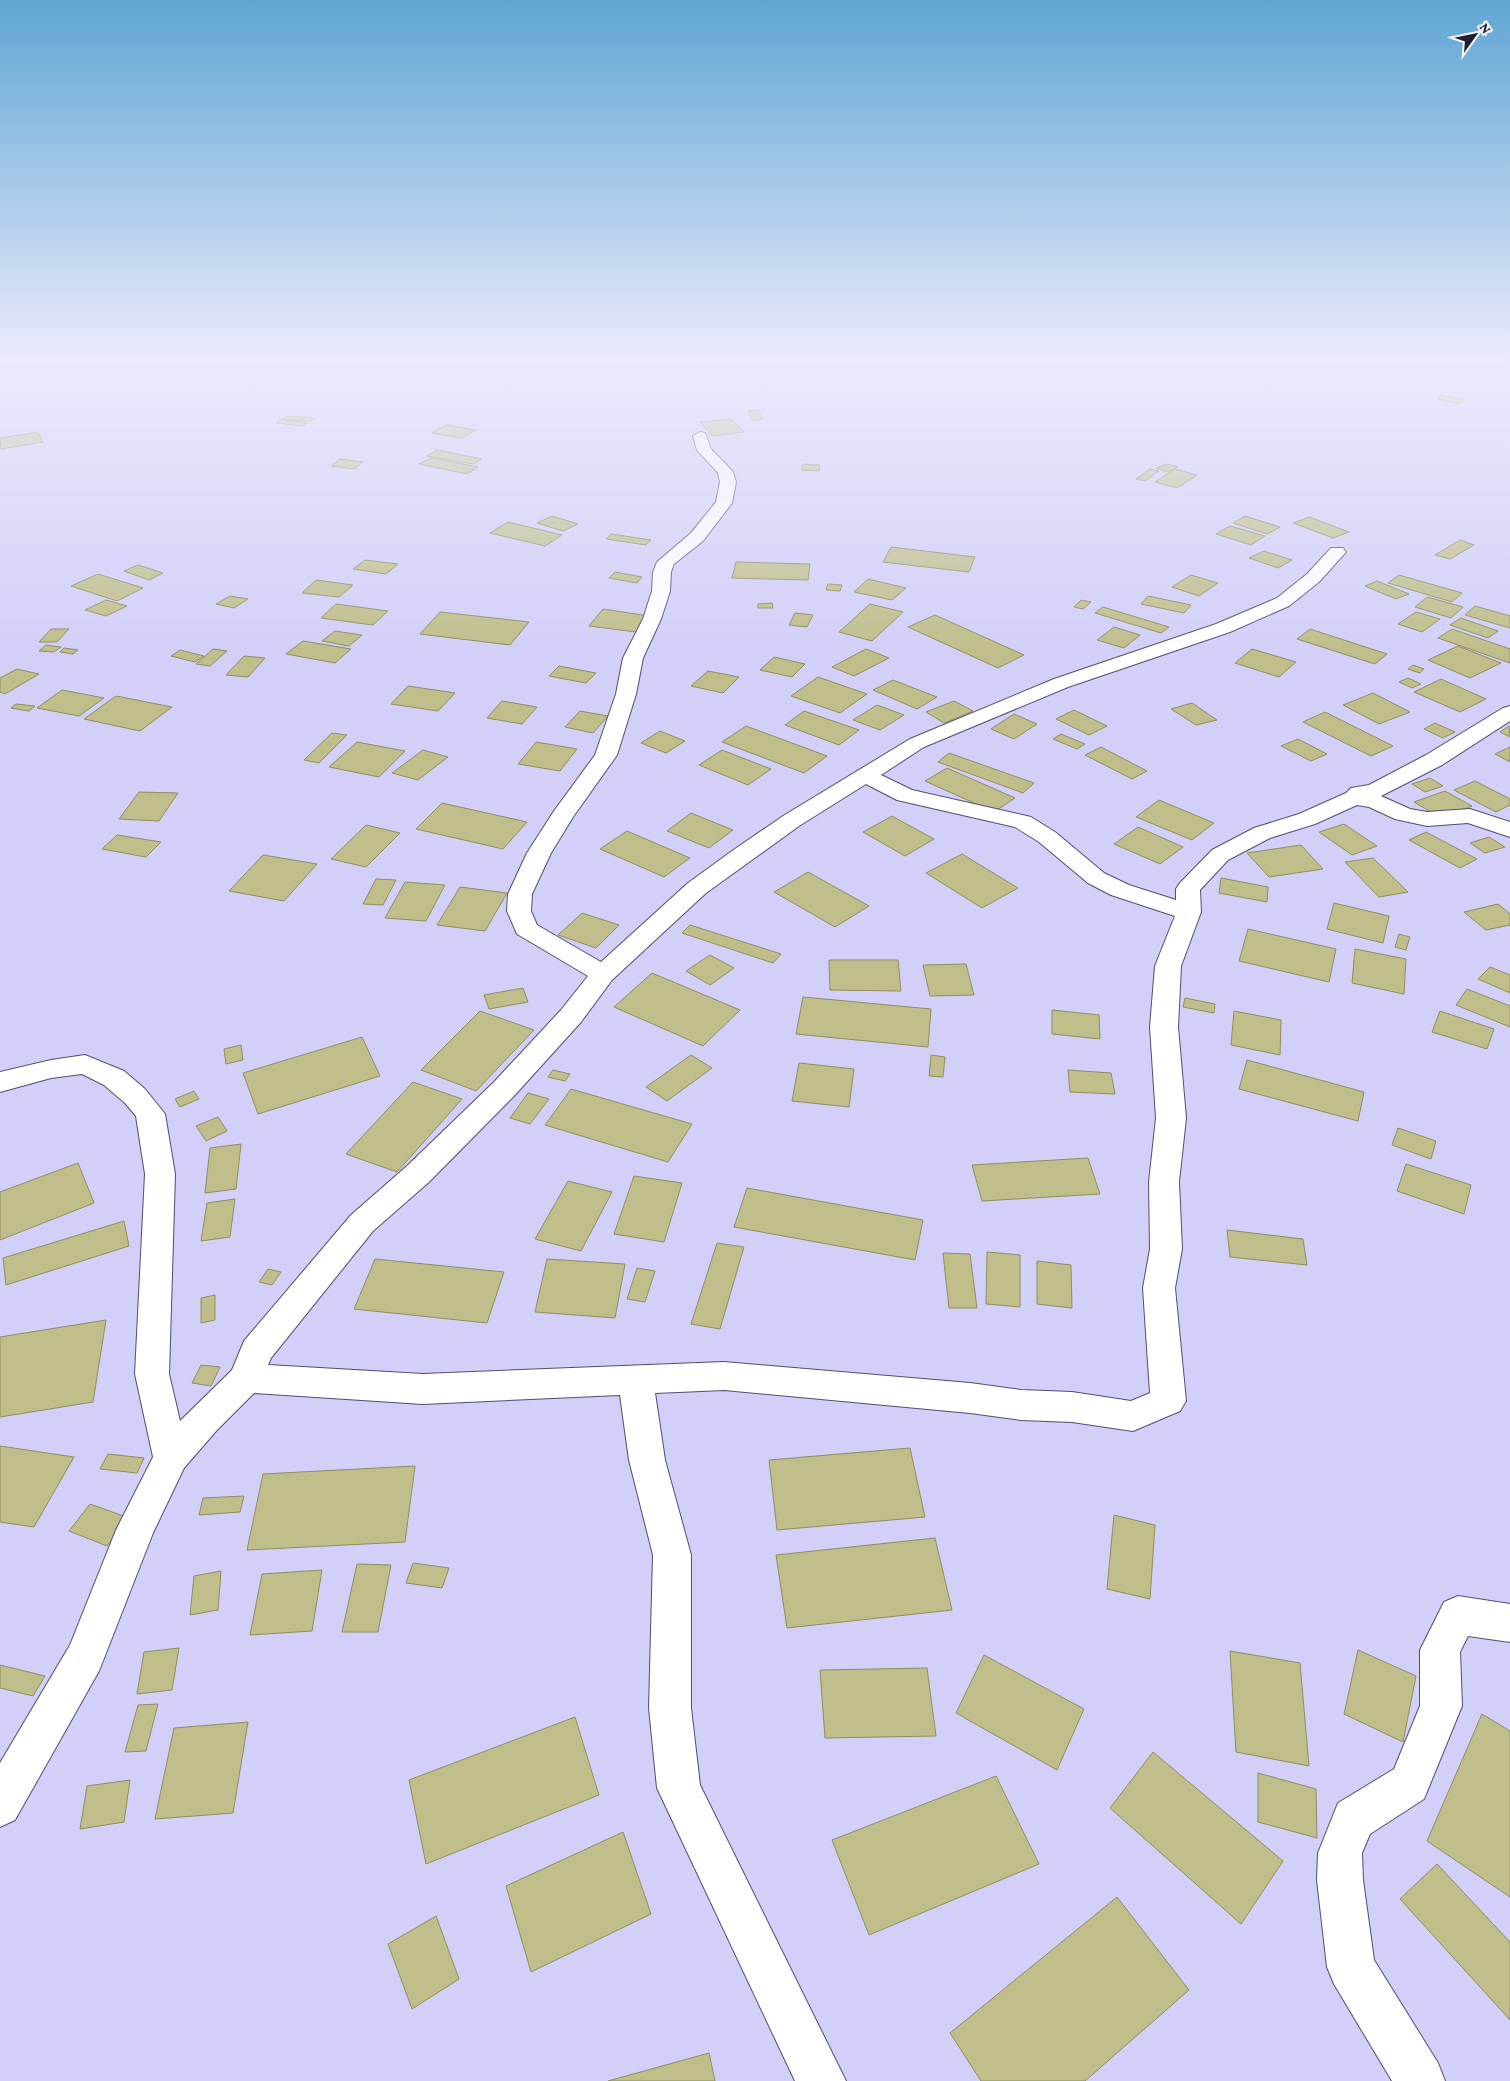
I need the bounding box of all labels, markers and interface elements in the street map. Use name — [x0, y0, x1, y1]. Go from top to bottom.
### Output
north arrow — [1450, 10, 1500, 60]
text: N — [1477, 20, 1495, 37]

